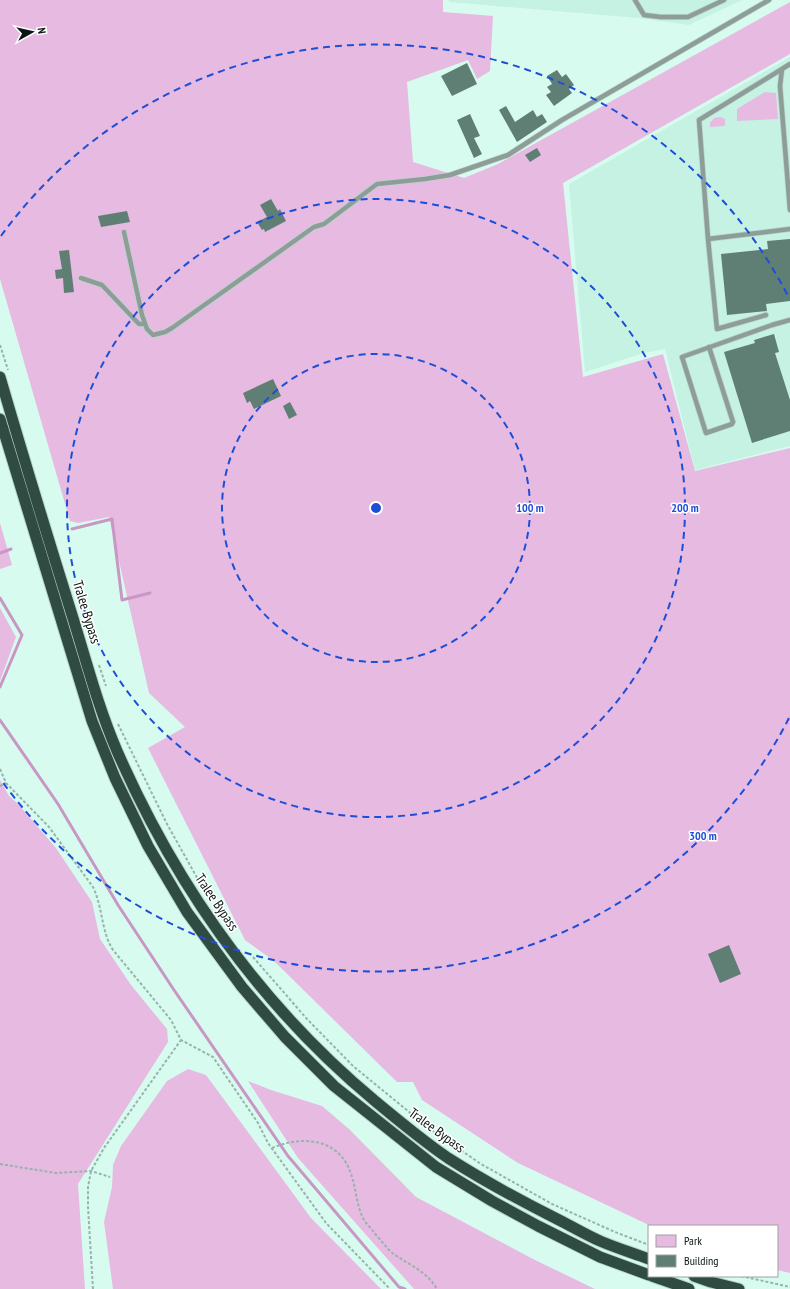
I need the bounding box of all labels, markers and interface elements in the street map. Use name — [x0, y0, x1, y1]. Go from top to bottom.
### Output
north arrow — [12, 12, 52, 52]
text: N — [35, 27, 49, 35]
text: 100 m — [516, 500, 544, 515]
text: 200 m — [671, 500, 699, 515]
centre of rings — [369, 501, 383, 515]
street label: Tralee Bypass — [69, 578, 105, 646]
text: 300 m — [689, 828, 717, 843]
street label: Tralee Bypass — [191, 870, 243, 934]
street label: Tralee Bypass — [405, 1104, 469, 1157]
legend — [648, 1225, 778, 1277]
text: Park — [684, 1233, 702, 1248]
text: Building — [684, 1253, 719, 1268]

